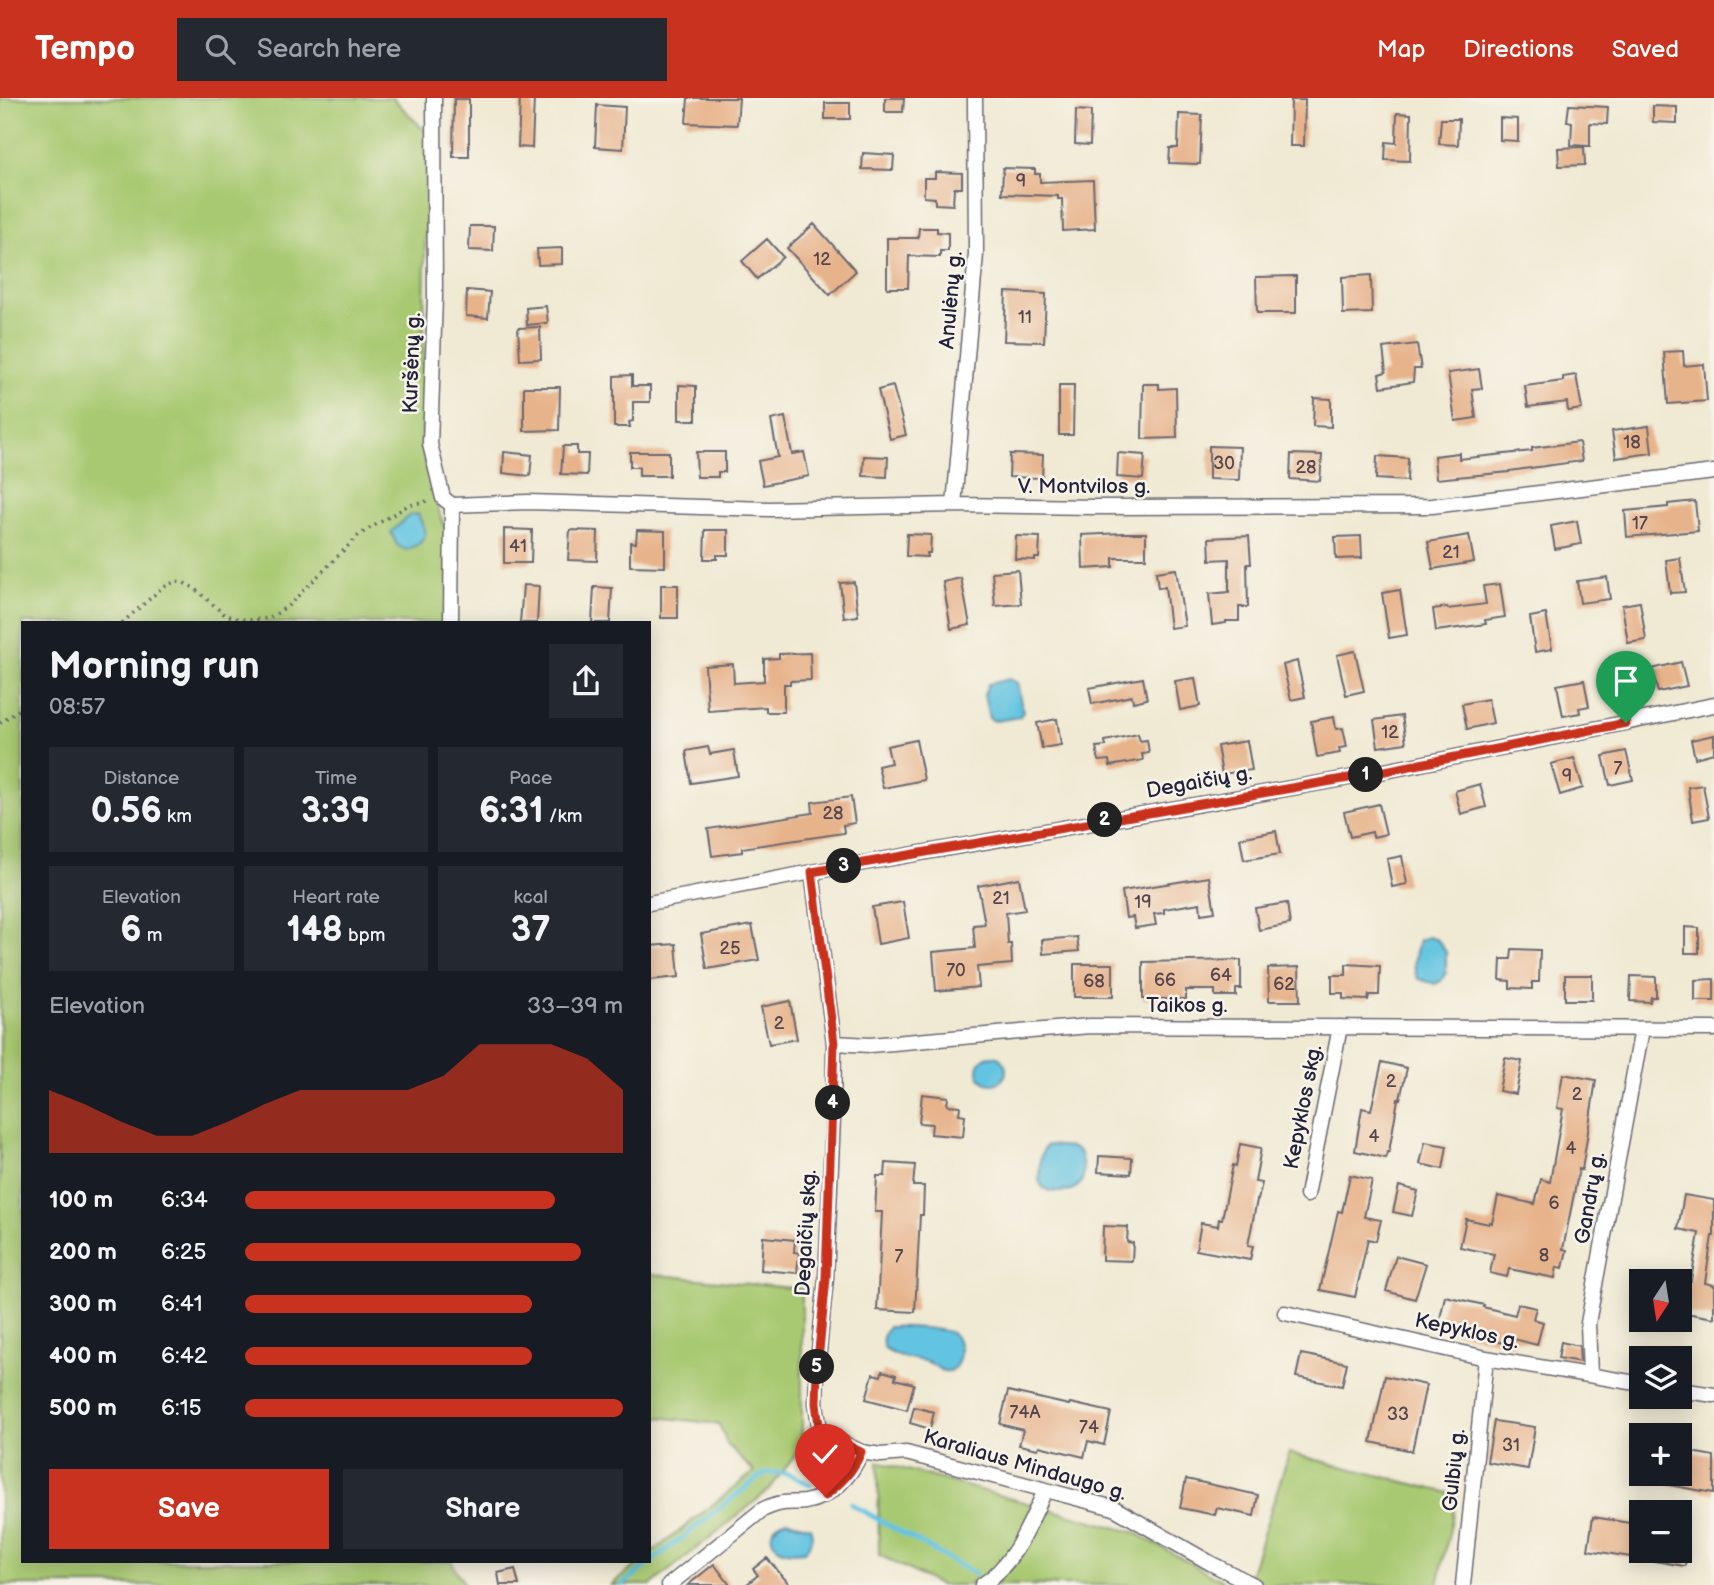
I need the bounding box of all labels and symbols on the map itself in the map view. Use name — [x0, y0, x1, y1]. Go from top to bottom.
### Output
house number: 9 — [1016, 171, 1026, 192]
house number: 12 — [813, 249, 831, 270]
street label: Anulėnų g. — [934, 250, 968, 350]
house number: 11 — [1018, 307, 1032, 328]
street label: Kuršėnų g. — [398, 312, 426, 414]
house number: 18 — [1623, 432, 1641, 453]
house number: 30 — [1213, 453, 1235, 474]
house number: 28 — [1295, 457, 1317, 478]
street label: V. Montvilos g. — [1018, 474, 1150, 499]
house number: 17 — [1632, 513, 1648, 534]
house number: 41 — [509, 536, 527, 557]
house number: 21 — [1442, 542, 1460, 563]
pin — [1596, 651, 1656, 723]
house number: 12 — [1381, 722, 1399, 743]
pin: 1 — [1348, 758, 1384, 792]
house number: 7 — [1614, 758, 1623, 779]
street label: Degaičių g. — [1144, 760, 1254, 804]
house number: 9 — [1562, 766, 1572, 787]
pin: 2 — [1088, 802, 1122, 838]
house number: 28 — [822, 803, 844, 824]
pin: 3 — [826, 848, 862, 884]
house number: 21 — [992, 888, 1010, 909]
house number: 19 — [1134, 892, 1152, 913]
house number: 25 — [720, 938, 740, 959]
house number: 70 — [946, 960, 966, 981]
house number: 64 — [1210, 965, 1232, 986]
house number: 66 — [1154, 970, 1176, 991]
house number: 68 — [1083, 971, 1105, 992]
house number: 62 — [1273, 974, 1295, 995]
street label: Taikos g. — [1146, 993, 1228, 1018]
house number: 2 — [774, 1013, 785, 1034]
street label: Kepyklos skg. — [1279, 1043, 1327, 1171]
house number: 2 — [1386, 1071, 1397, 1092]
house number: 2 — [1572, 1084, 1583, 1105]
pin: 4 — [816, 1086, 850, 1121]
house number: 4 — [1369, 1126, 1380, 1147]
house number: 4 — [1566, 1138, 1577, 1159]
street label: Gandrų g. — [1570, 1150, 1610, 1246]
street label: Degaičių skg. — [790, 1169, 822, 1297]
house number: 6 — [1549, 1193, 1560, 1214]
house number: 8 — [1539, 1245, 1549, 1266]
house number: 7 — [895, 1246, 904, 1267]
north arrow — [1629, 1269, 1692, 1332]
street label: Kepyklos g. — [1412, 1308, 1522, 1354]
pin: 5 — [800, 1350, 834, 1384]
house number: 74A — [1010, 1402, 1040, 1423]
house number: 33 — [1387, 1404, 1409, 1425]
house number: 74 — [1079, 1417, 1099, 1438]
pin — [795, 1424, 855, 1496]
street label: Karaliaus Mindaugo g. — [921, 1424, 1129, 1506]
street label: Gulbių g. — [1437, 1427, 1471, 1513]
house number: 31 — [1502, 1435, 1520, 1456]

